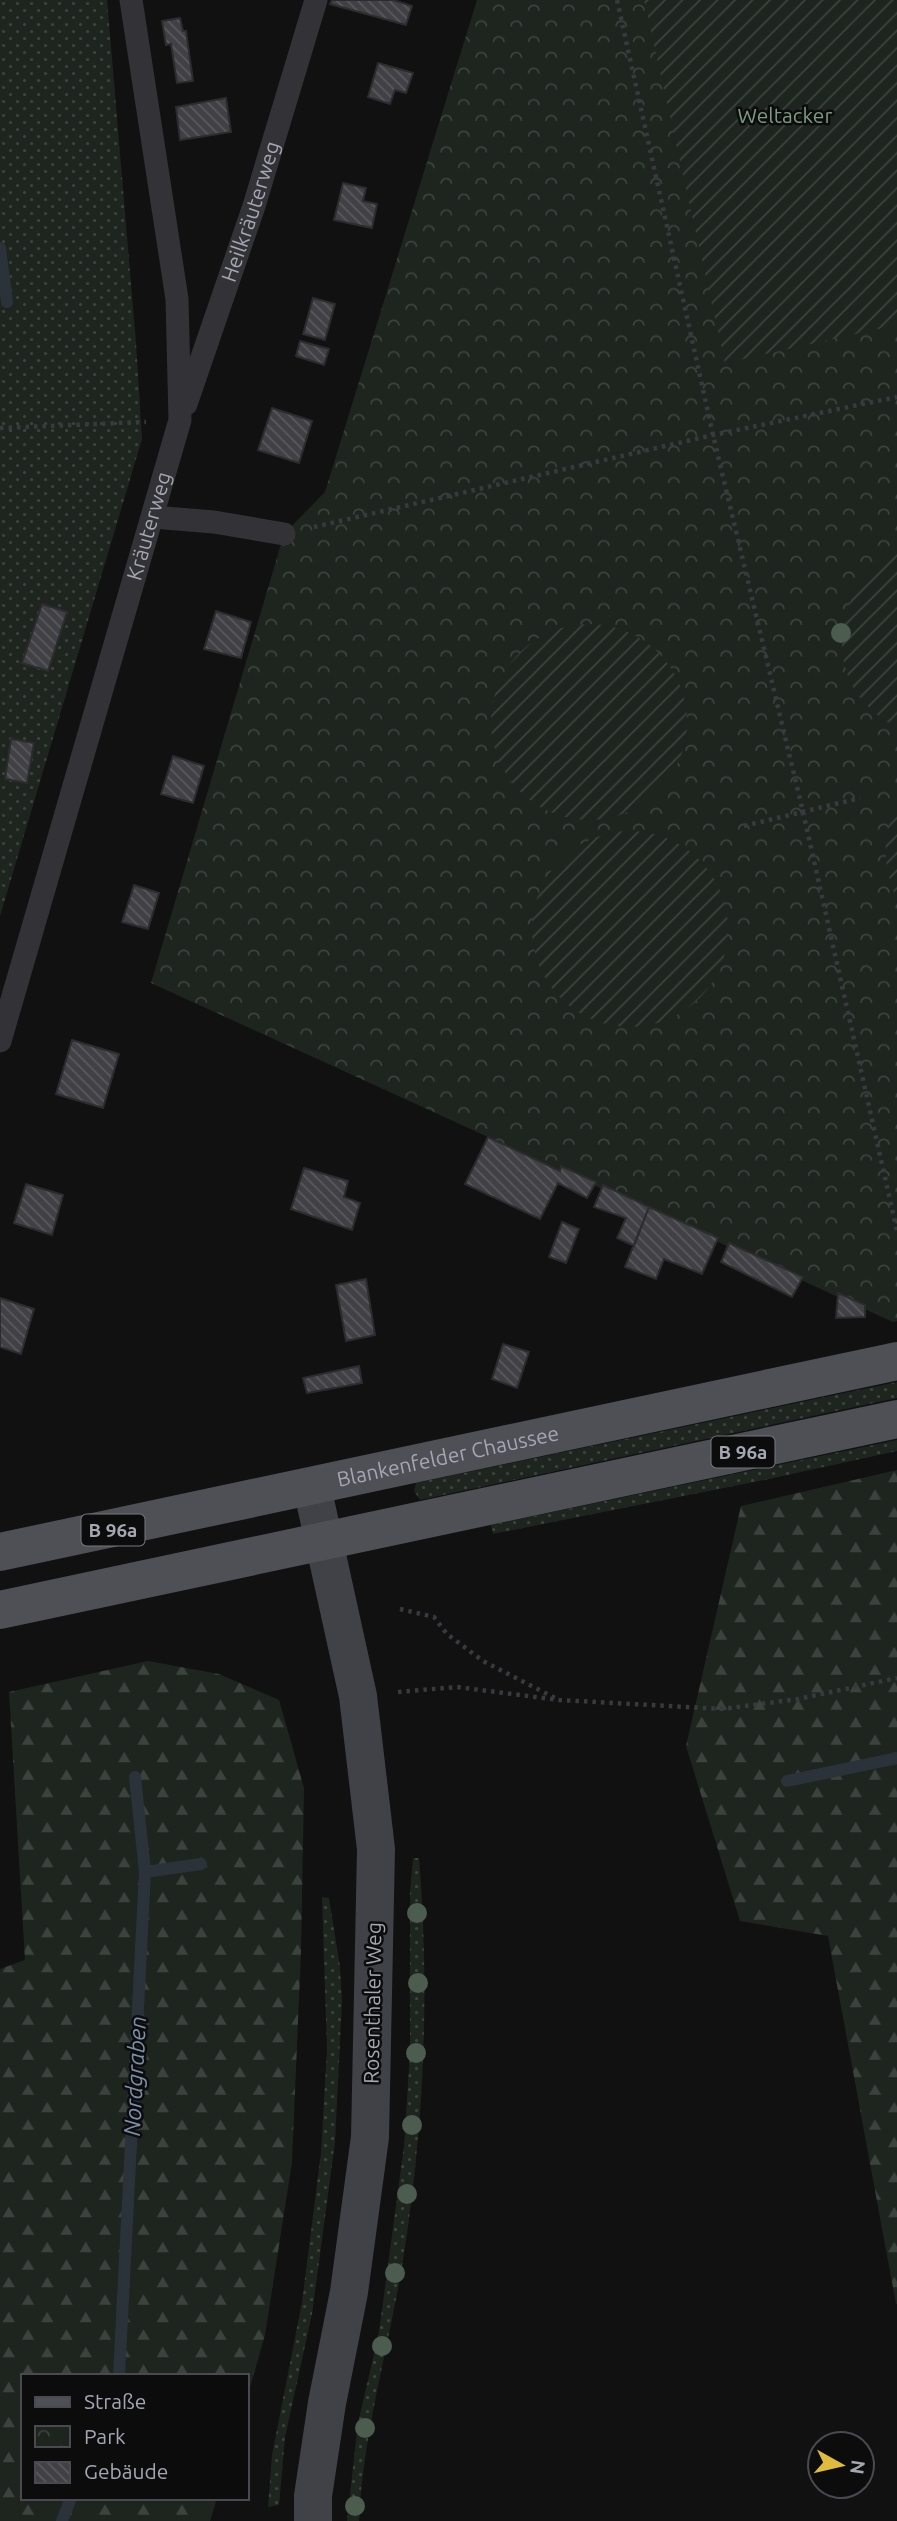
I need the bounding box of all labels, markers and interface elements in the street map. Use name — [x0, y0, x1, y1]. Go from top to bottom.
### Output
park label: Weltacker — [738, 103, 832, 127]
street label: Heilkräuterweg — [216, 138, 284, 285]
street label: Kräuterweg — [121, 469, 175, 583]
street label: Blankenfelder Chaussee — [335, 1420, 561, 1491]
road number: B 96a — [712, 1436, 774, 1468]
road number: B 96a — [82, 1514, 144, 1546]
street label: Rosenthaler Weg — [359, 1922, 385, 2084]
water label: Nordgraben — [119, 2015, 150, 2137]
legend — [21, 2374, 248, 2500]
text: Straße — [84, 2389, 146, 2413]
text: Park — [84, 2424, 126, 2448]
north arrow — [806, 2430, 876, 2500]
text: Gebäude — [84, 2459, 168, 2483]
text: N — [846, 2459, 870, 2476]

